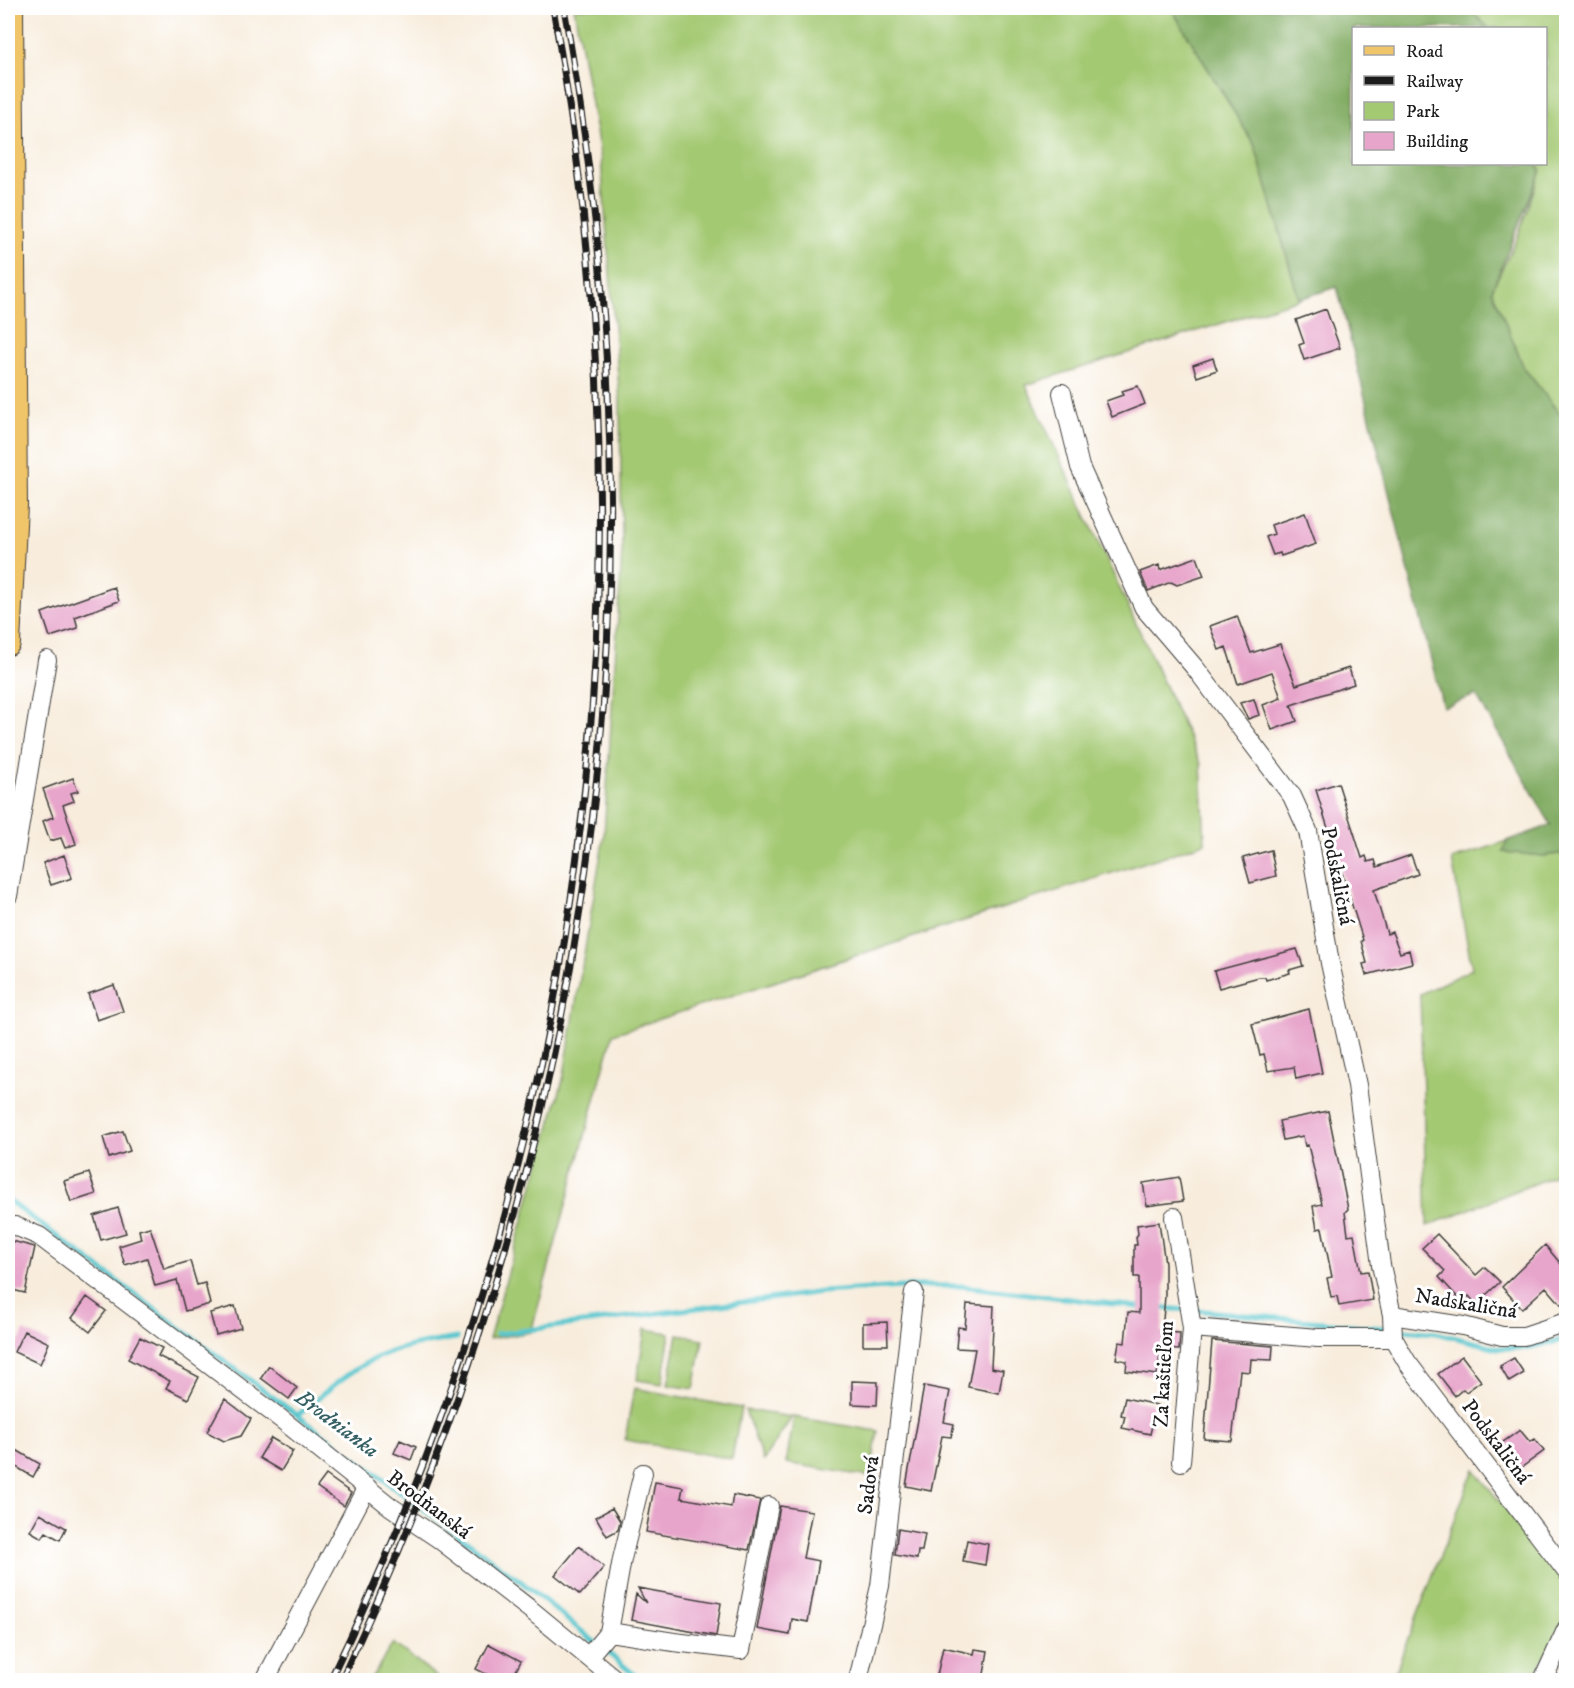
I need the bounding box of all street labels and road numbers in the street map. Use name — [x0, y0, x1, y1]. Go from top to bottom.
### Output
street label: Podskaličná — [1315, 825, 1359, 927]
street label: Nadskaličná — [1413, 1283, 1519, 1325]
street label: Za kaštieľom — [1148, 1320, 1180, 1428]
street label: Podskaličná — [1456, 1394, 1536, 1490]
street label: Sadová — [853, 1454, 885, 1516]
street label: Brodňanská — [382, 1465, 476, 1545]

